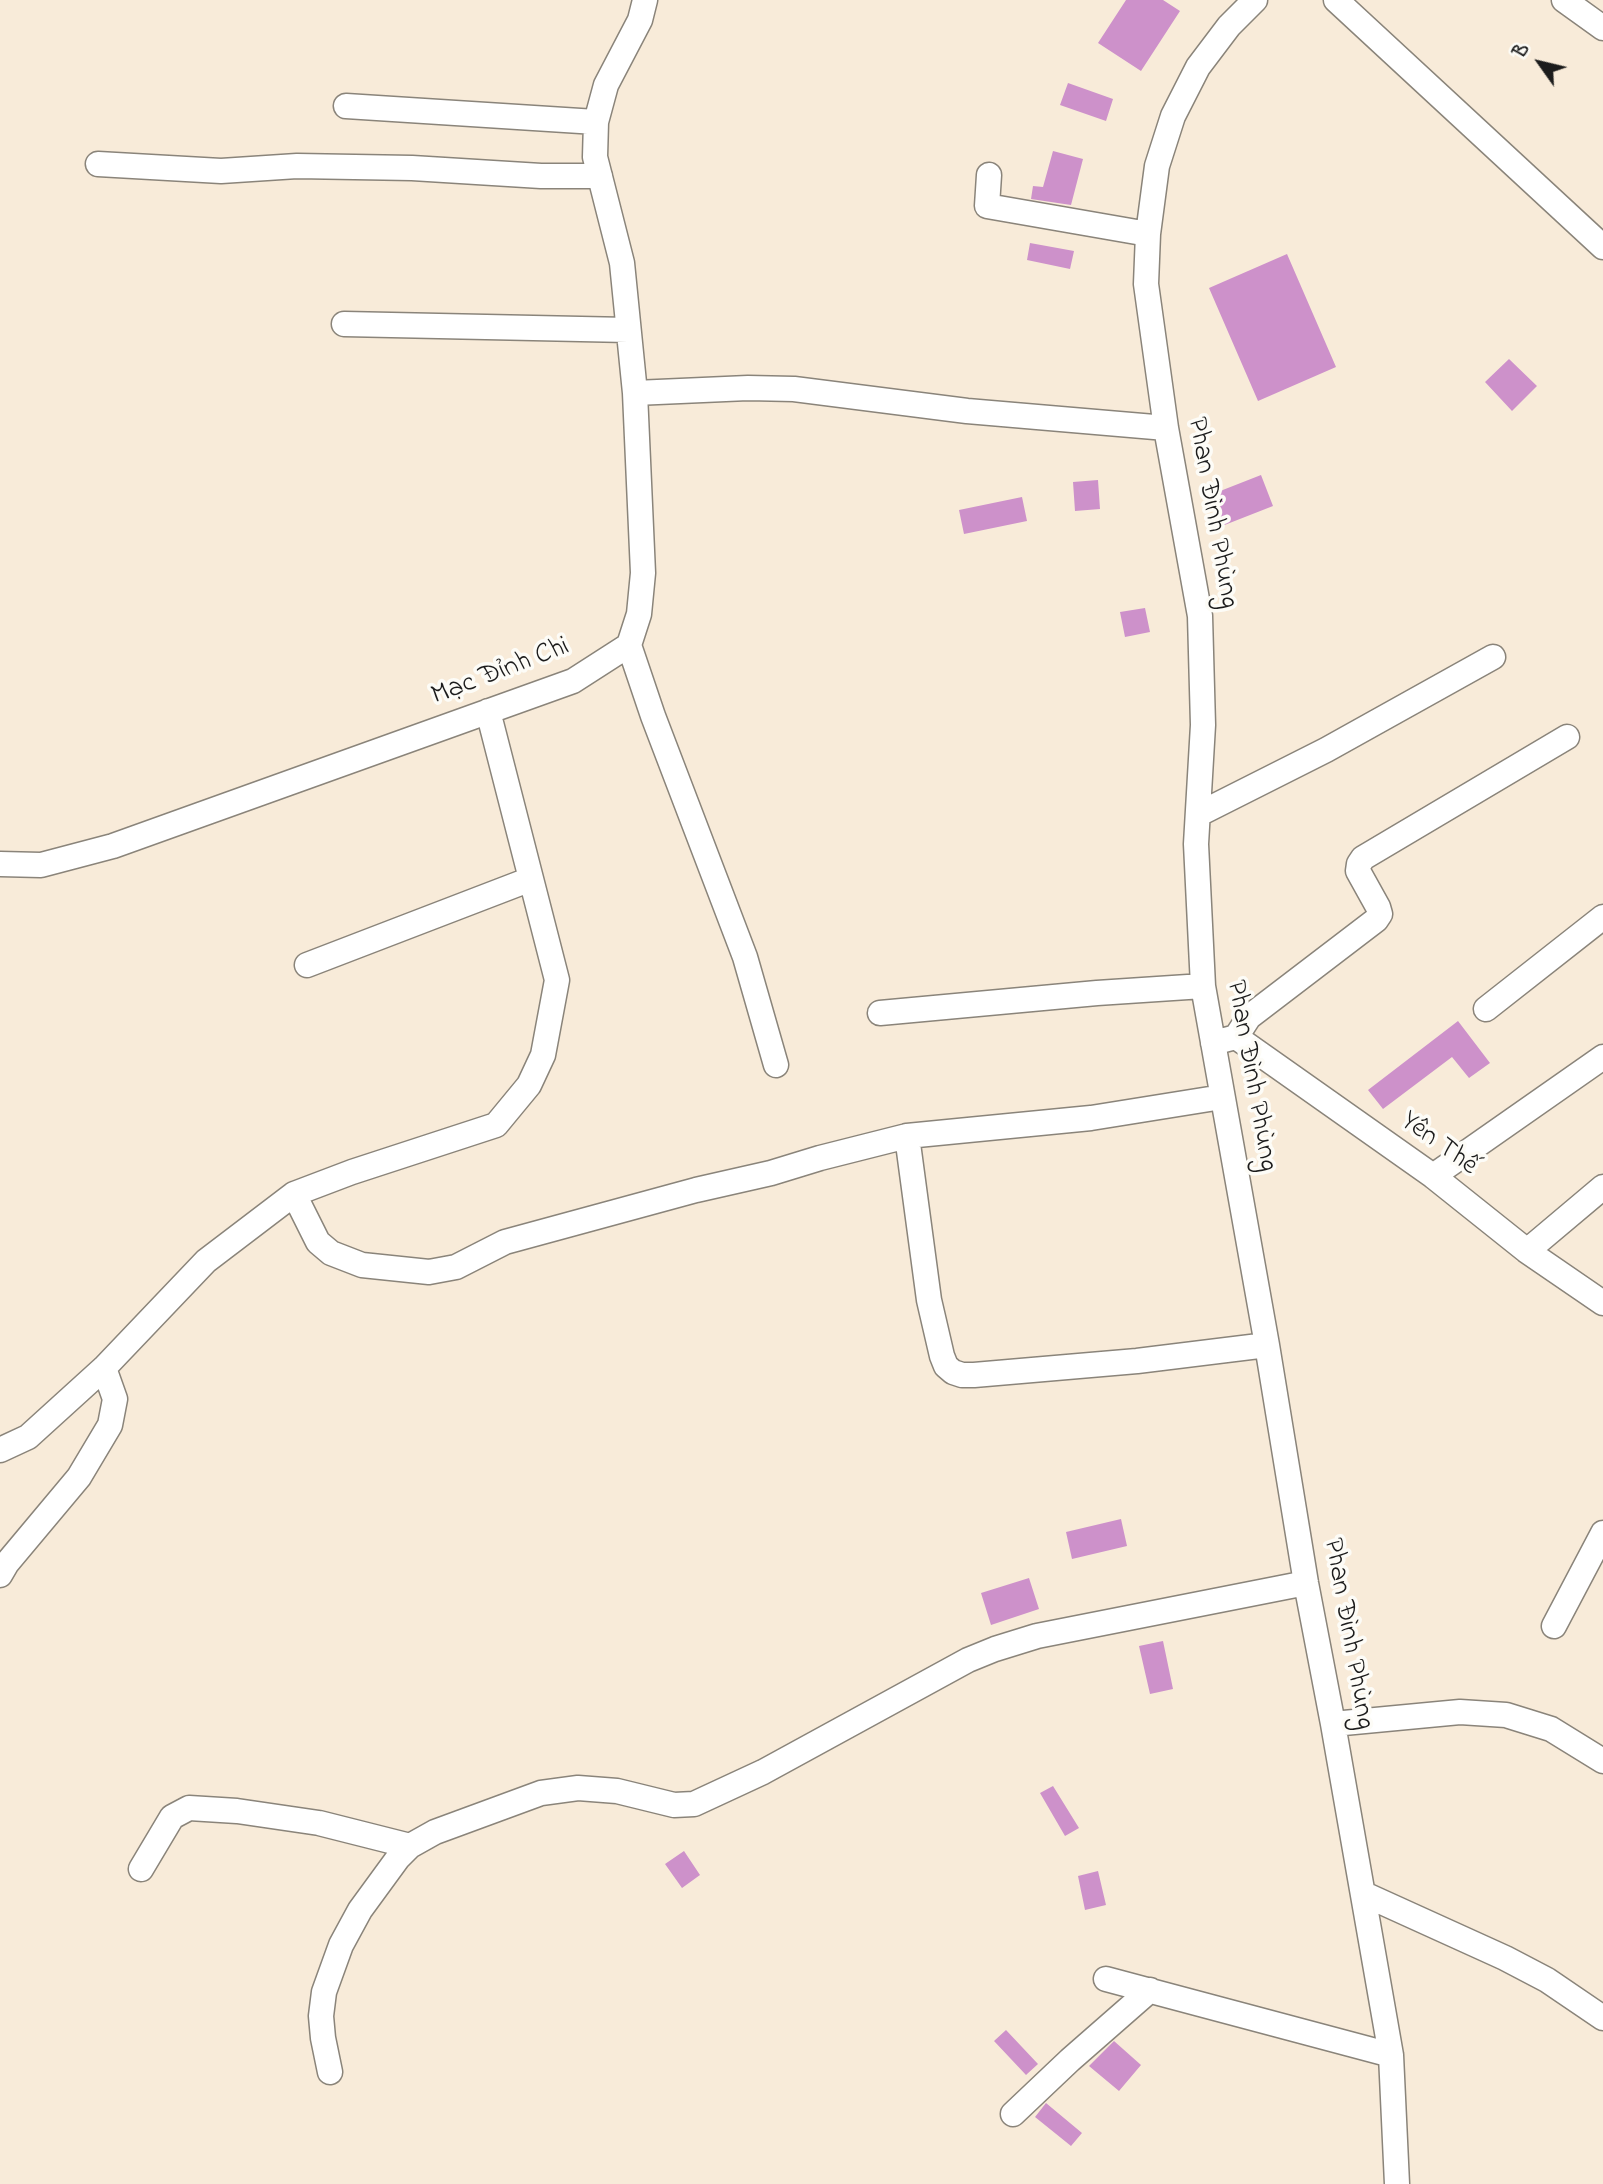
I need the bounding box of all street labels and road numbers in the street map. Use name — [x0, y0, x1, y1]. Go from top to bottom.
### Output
street label: Phan Đình Phùng — [1178, 415, 1244, 611]
street label: Mạc Đỉnh Chi — [427, 631, 575, 715]
street label: Phan Đình Phùng — [1217, 978, 1283, 1174]
street label: Yên Thế — [1393, 1106, 1483, 1184]
street label: Phan Đình Phùng — [1314, 1536, 1380, 1732]

